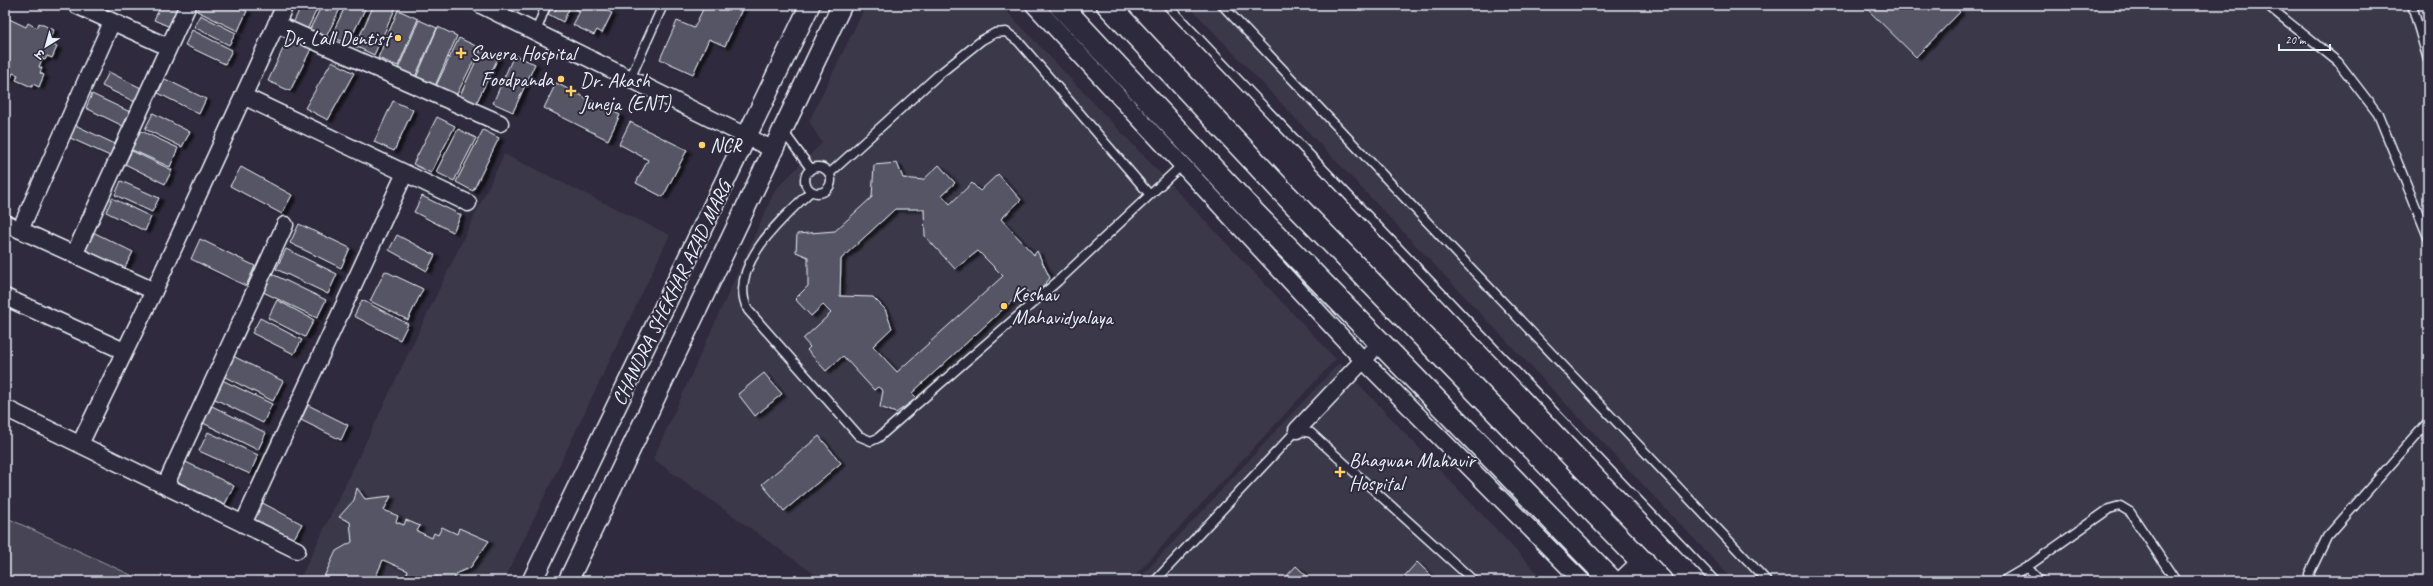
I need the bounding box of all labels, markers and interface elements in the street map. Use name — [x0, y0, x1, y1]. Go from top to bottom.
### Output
north arrow — [26, 26, 66, 66]
place label: Dr. Lall Dentist — [283, 26, 393, 51]
scale bar — [2279, 26, 2330, 52]
text: 20 m — [2285, 32, 2307, 48]
marker: Dr. Lall Dentist — [393, 33, 403, 43]
place label: Savera Hospital — [470, 41, 579, 66]
text: उ — [32, 45, 48, 62]
marker: Savera Hospital — [455, 47, 467, 59]
place label: Foodpanda — [481, 67, 554, 92]
place label: Dr. Akash Juneja (ENT) — [579, 68, 672, 116]
marker: Foodpanda — [556, 74, 566, 84]
marker: Dr. Akash Juneja (ENT) — [565, 85, 577, 97]
place label: NCR — [710, 133, 743, 158]
marker: NCR — [697, 140, 707, 150]
street label: CHANDRA SHEKHAR AZAD MARG — [606, 174, 738, 409]
place label: Keshav Mahavidyalaya — [1012, 282, 1114, 330]
marker: Keshav Mahavidyalaya — [999, 301, 1009, 311]
place label: Bhagwan Mahavir Hospital — [1349, 448, 1476, 496]
marker: Bhagwan Mahavir Hospital — [1334, 466, 1346, 478]

